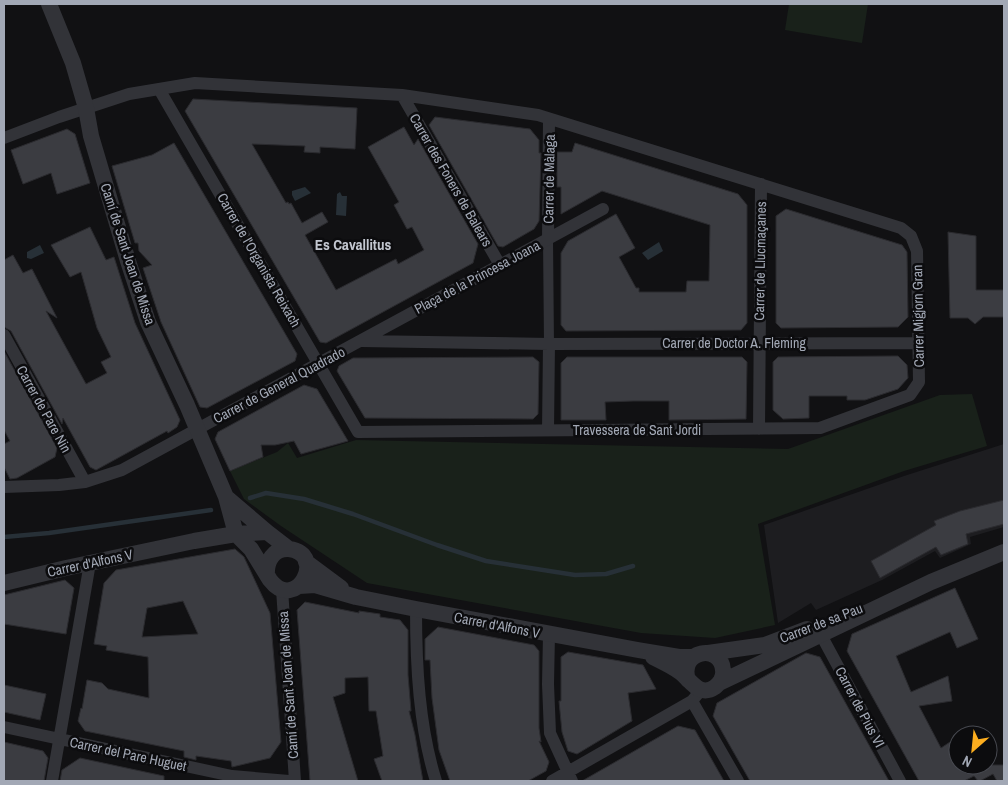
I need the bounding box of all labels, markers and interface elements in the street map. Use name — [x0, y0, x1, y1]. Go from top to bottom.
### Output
street label: Carrer des Foners de Balears — [406, 110, 497, 250]
street label: Carrer de Màlaga — [539, 134, 559, 224]
street label: Camí de Sant Joan de Missa — [97, 181, 160, 328]
street label: Carrer de l'Organista Reixach — [213, 190, 305, 330]
street label: Carrer de Llucmaçanes — [750, 201, 770, 321]
district label: Es Cavallitus — [315, 234, 391, 255]
street label: Plaça de la Princesa Joana — [411, 236, 543, 318]
street label: Carrer Migjorn Gran — [908, 264, 928, 368]
street label: Carrer de Doctor A. Fleming — [662, 334, 806, 352]
street label: Carrer de General Quadrado — [210, 343, 348, 427]
street label: Carrer de Pare Nin — [13, 362, 75, 456]
street label: Travessera de Sant Jordi — [573, 421, 701, 439]
street label: Carrer d'Alfons V — [46, 545, 135, 581]
street label: Carrer de sa Pau — [777, 599, 865, 647]
street label: Carrer d'Alfons V — [453, 608, 542, 642]
street label: Camí de Sant Joan de Missa — [274, 610, 302, 759]
street label: Carrer de Pius VI — [831, 664, 889, 750]
north arrow — [948, 725, 998, 775]
street label: Carrer del Pare Huguet — [68, 733, 188, 775]
text: N — [959, 752, 975, 771]

